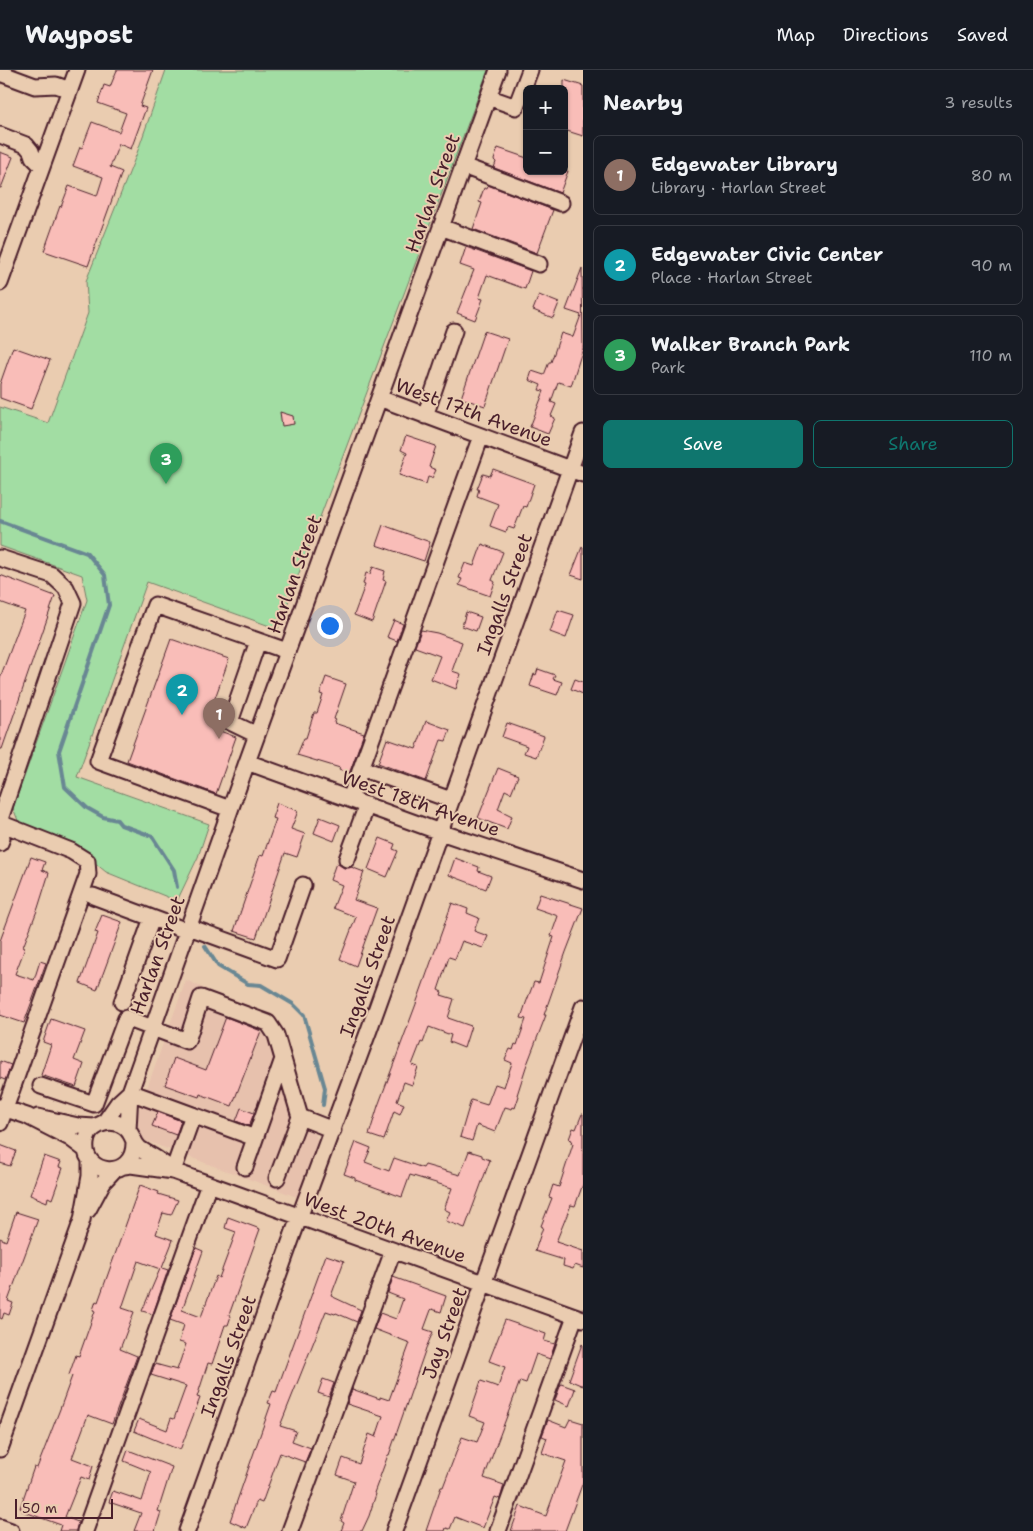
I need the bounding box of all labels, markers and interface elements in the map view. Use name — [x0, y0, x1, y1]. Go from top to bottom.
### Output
text: Waypost — [25, 19, 133, 51]
text: Map — [777, 23, 815, 47]
text: Directions — [843, 23, 929, 47]
text: Saved — [957, 23, 1008, 47]
map controls — [523, 85, 568, 175]
button: + — [523, 85, 568, 130]
text: Nearby — [603, 89, 683, 117]
text: 3 results — [944, 92, 1013, 113]
street label: Harlan Street — [399, 130, 466, 256]
button: − — [523, 130, 568, 175]
text: Edgewater Library — [651, 152, 838, 177]
text: 1 — [616, 165, 624, 186]
text: 80 m — [971, 165, 1012, 186]
text: Library · Harlan Street — [651, 177, 826, 198]
text: Edgewater Civic Center — [651, 242, 883, 267]
text: 2 — [614, 255, 626, 276]
text: 90 m — [971, 255, 1012, 276]
text: Place · Harlan Street — [651, 267, 813, 288]
text: Walker Branch Park — [651, 332, 850, 357]
text: 3 — [614, 345, 626, 366]
text: 110 m — [969, 345, 1012, 366]
text: Park — [651, 357, 685, 378]
street label: West 17th Avenue — [392, 372, 556, 452]
button: Save — [603, 420, 803, 468]
button: Share — [813, 420, 1013, 468]
pin: 3 — [150, 443, 182, 484]
street label: Harlan Street — [261, 511, 328, 637]
street label: Ingalls Street — [471, 530, 538, 659]
your location — [317, 613, 343, 639]
pin: 2 — [166, 674, 198, 715]
pin: 1 — [203, 698, 235, 739]
street label: West 18th Avenue — [338, 765, 503, 842]
street label: Harlan Street — [124, 892, 191, 1018]
street label: Ingalls Street — [334, 912, 401, 1041]
street label: West 20th Avenue — [300, 1186, 470, 1268]
street label: Jay Street — [416, 1284, 473, 1383]
street label: Ingalls Street — [195, 1292, 262, 1421]
scale bar — [15, 1496, 112, 1519]
text: 50 m — [22, 1499, 57, 1517]

